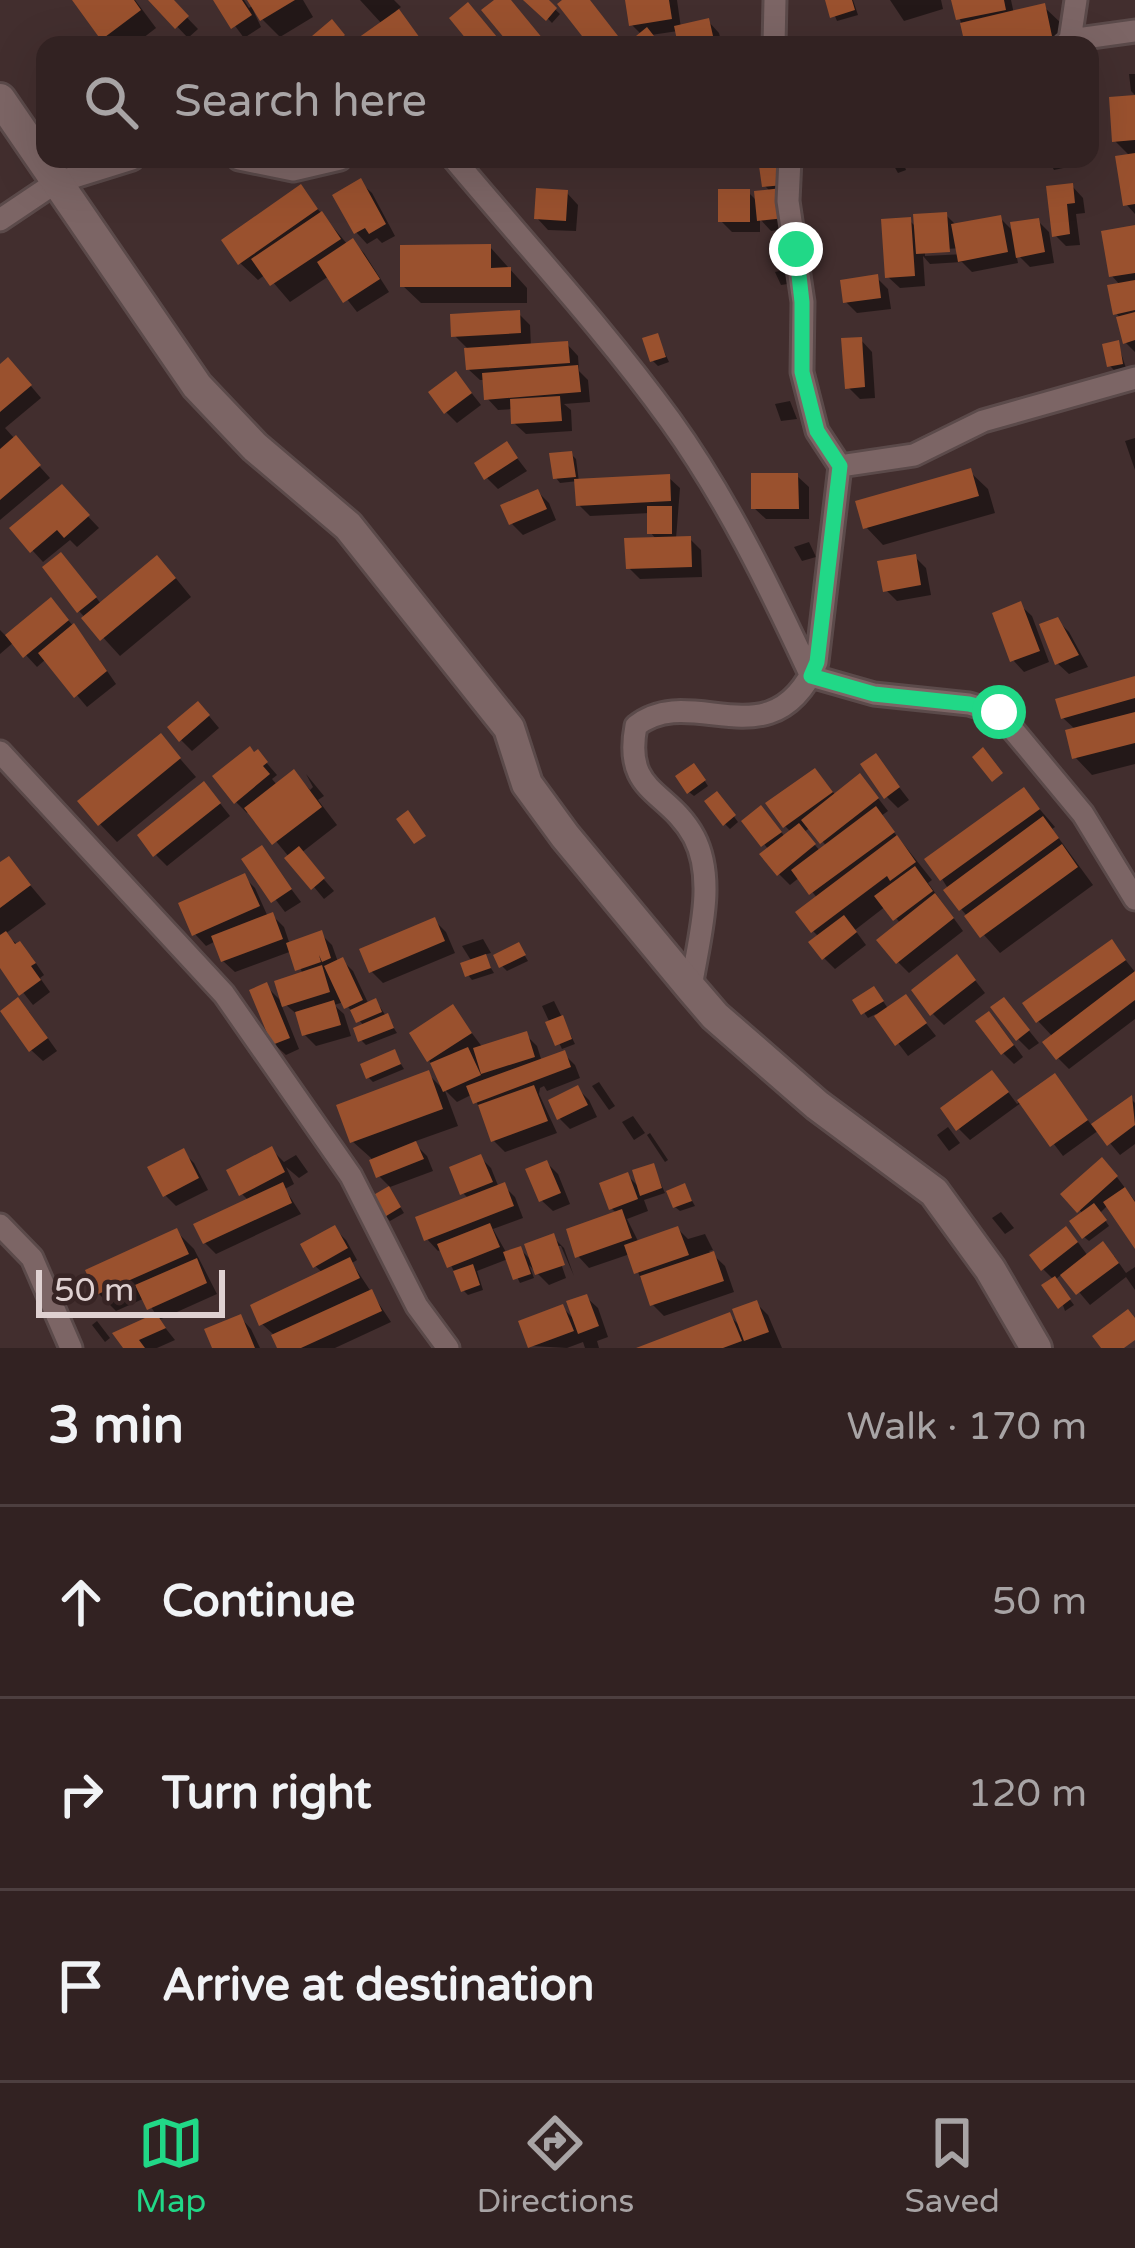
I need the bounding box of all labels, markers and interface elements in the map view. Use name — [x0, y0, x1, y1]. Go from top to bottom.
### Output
search box — [36, 36, 1099, 168]
icon: search — [78, 69, 144, 135]
text: Search here — [174, 75, 427, 129]
route end — [769, 222, 823, 276]
route start — [972, 685, 1026, 739]
scale bar — [36, 1264, 225, 1317]
text: 50 m — [54, 1271, 134, 1310]
text: 3 min — [48, 1395, 184, 1457]
text: Walk · 170 m — [846, 1403, 1087, 1450]
icon: ahead — [48, 1569, 114, 1635]
text: Continue — [162, 1575, 355, 1629]
text: 50 m — [992, 1578, 1087, 1625]
icon: right — [48, 1761, 114, 1827]
text: Turn right — [162, 1767, 371, 1821]
text: 120 m — [968, 1770, 1087, 1817]
icon: arrive — [48, 1953, 114, 2019]
text: Arrive at destination — [162, 1959, 594, 2013]
tab: Map — [135, 2110, 206, 2221]
tab: Directions — [476, 2110, 634, 2221]
tab: Saved — [905, 2110, 1000, 2221]

